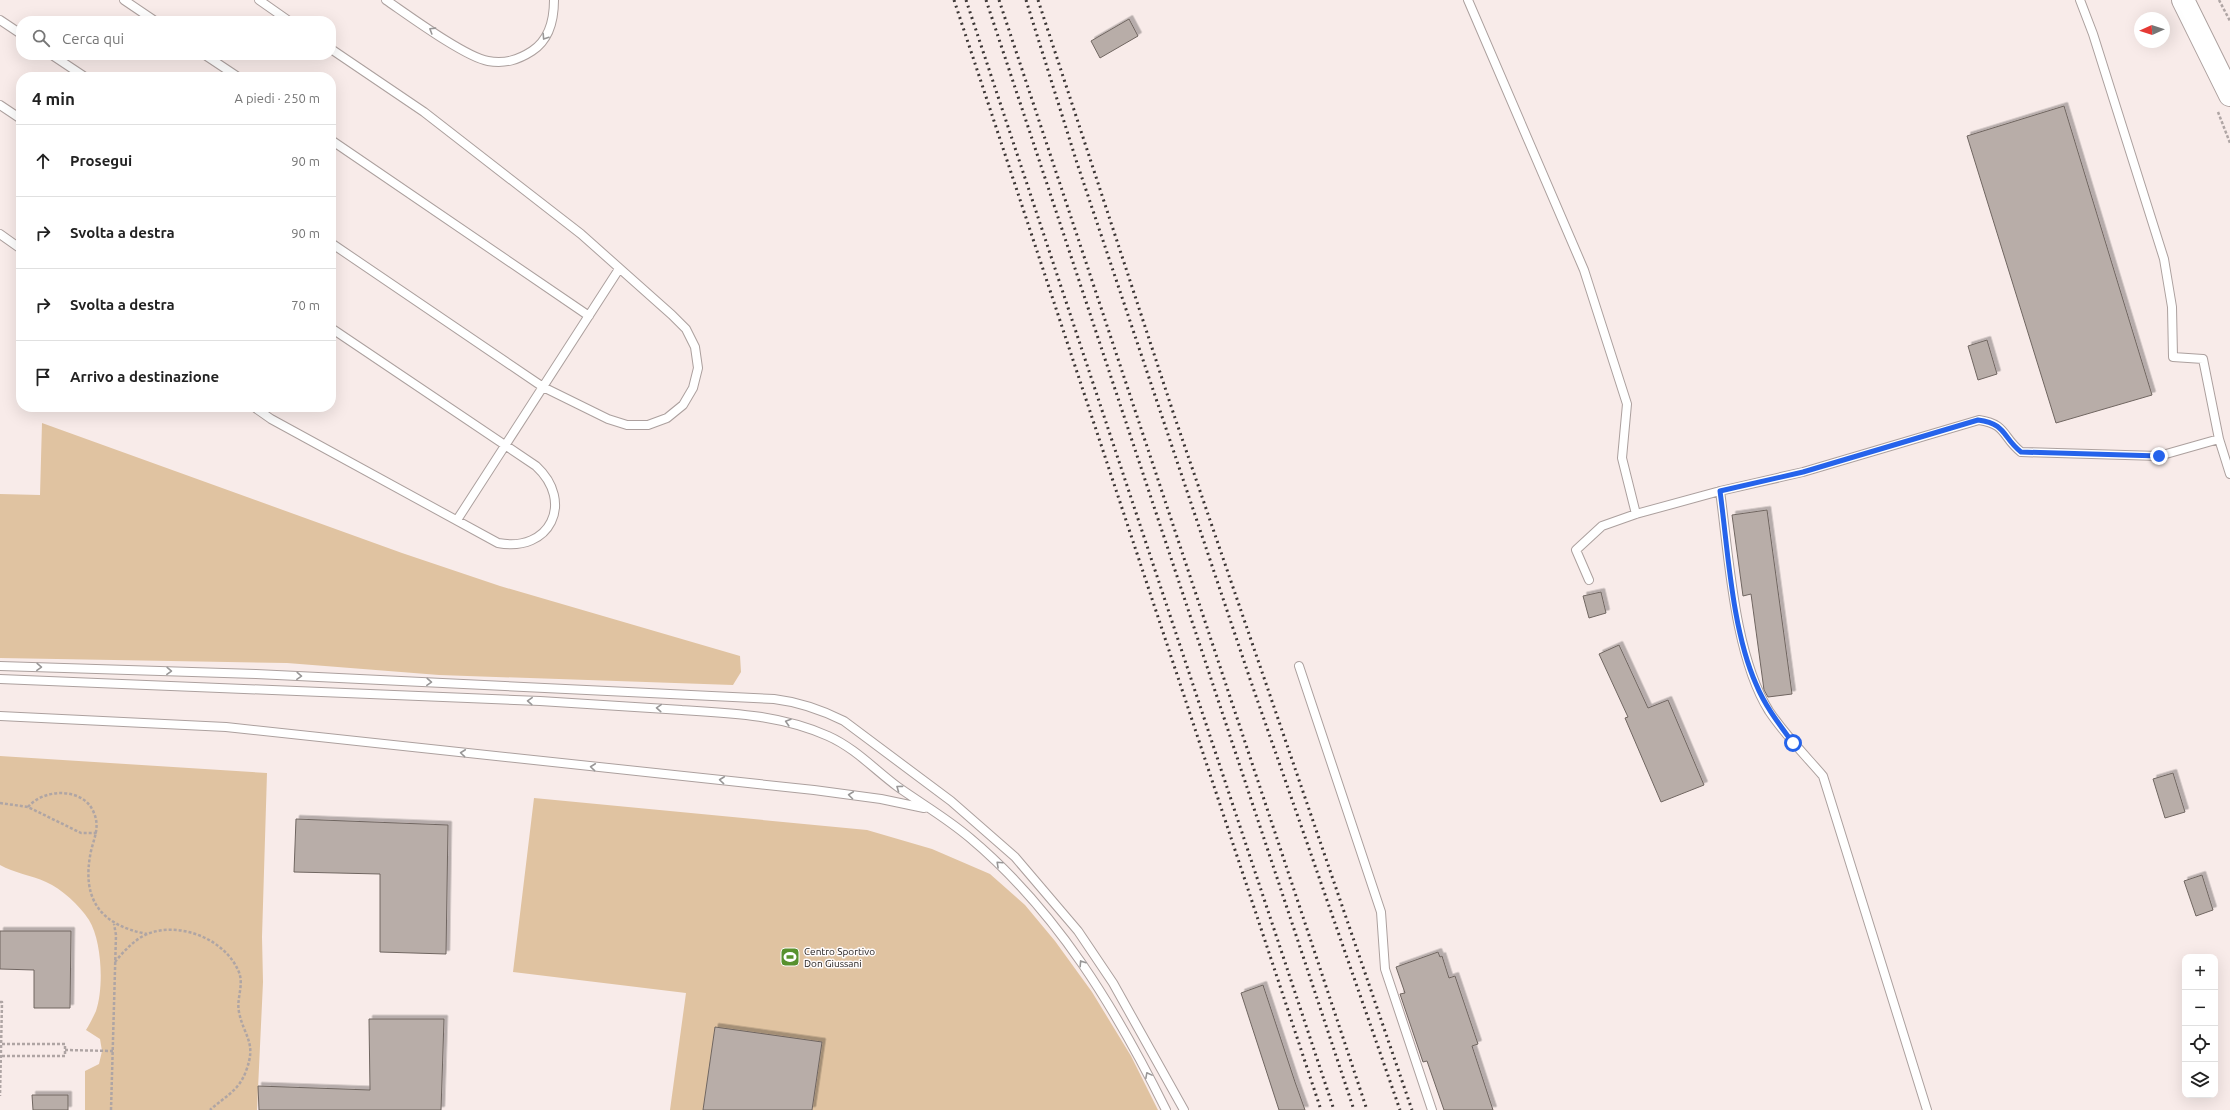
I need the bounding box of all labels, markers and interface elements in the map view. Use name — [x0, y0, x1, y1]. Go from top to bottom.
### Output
north arrow — [2134, 12, 2170, 48]
search box — [16, 16, 336, 60]
icon: search — [30, 27, 52, 49]
one-way arrow — [429, 27, 436, 35]
text: Cerca qui — [62, 30, 124, 47]
one-way arrow — [542, 33, 549, 40]
text: 4 min — [32, 89, 75, 108]
text: A piedi · 250 m — [235, 91, 320, 105]
icon: ahead — [32, 150, 54, 172]
text: Prosegui — [70, 152, 132, 169]
text: 90 m — [291, 154, 320, 168]
icon: right — [32, 222, 54, 244]
text: Svolta a destra — [70, 224, 175, 241]
text: 90 m — [291, 226, 320, 240]
icon: right — [32, 294, 54, 316]
text: Svolta a destra — [70, 296, 175, 313]
text: 70 m — [291, 298, 320, 312]
icon: arrive — [32, 366, 54, 388]
text: Arrivo a destinazione — [70, 368, 219, 385]
route end — [2150, 447, 2168, 465]
one-way arrow — [36, 663, 42, 671]
one-way arrow — [166, 667, 172, 675]
one-way arrow — [296, 672, 302, 680]
one-way arrow — [426, 678, 432, 687]
one-way arrow — [527, 696, 533, 705]
one-way arrow — [656, 704, 662, 713]
one-way arrow — [785, 718, 792, 727]
route start — [1784, 734, 1802, 752]
one-way arrow — [460, 749, 466, 758]
one-way arrow — [590, 762, 596, 771]
one-way arrow — [719, 776, 725, 785]
one-way arrow — [896, 785, 903, 792]
one-way arrow — [848, 791, 854, 800]
one-way arrow — [996, 861, 1004, 869]
sports icon: Centro Sportivo Don Giussani — [779, 946, 801, 968]
place label: Centro Sportivo Don Giussani — [804, 946, 875, 969]
map controls — [2182, 954, 2218, 1098]
button: + — [2182, 954, 2218, 990]
one-way arrow — [1080, 961, 1087, 968]
button: − — [2182, 990, 2218, 1026]
button: locate — [2182, 1026, 2218, 1062]
button: layers — [2182, 1062, 2218, 1098]
one-way arrow — [1146, 1072, 1153, 1080]

